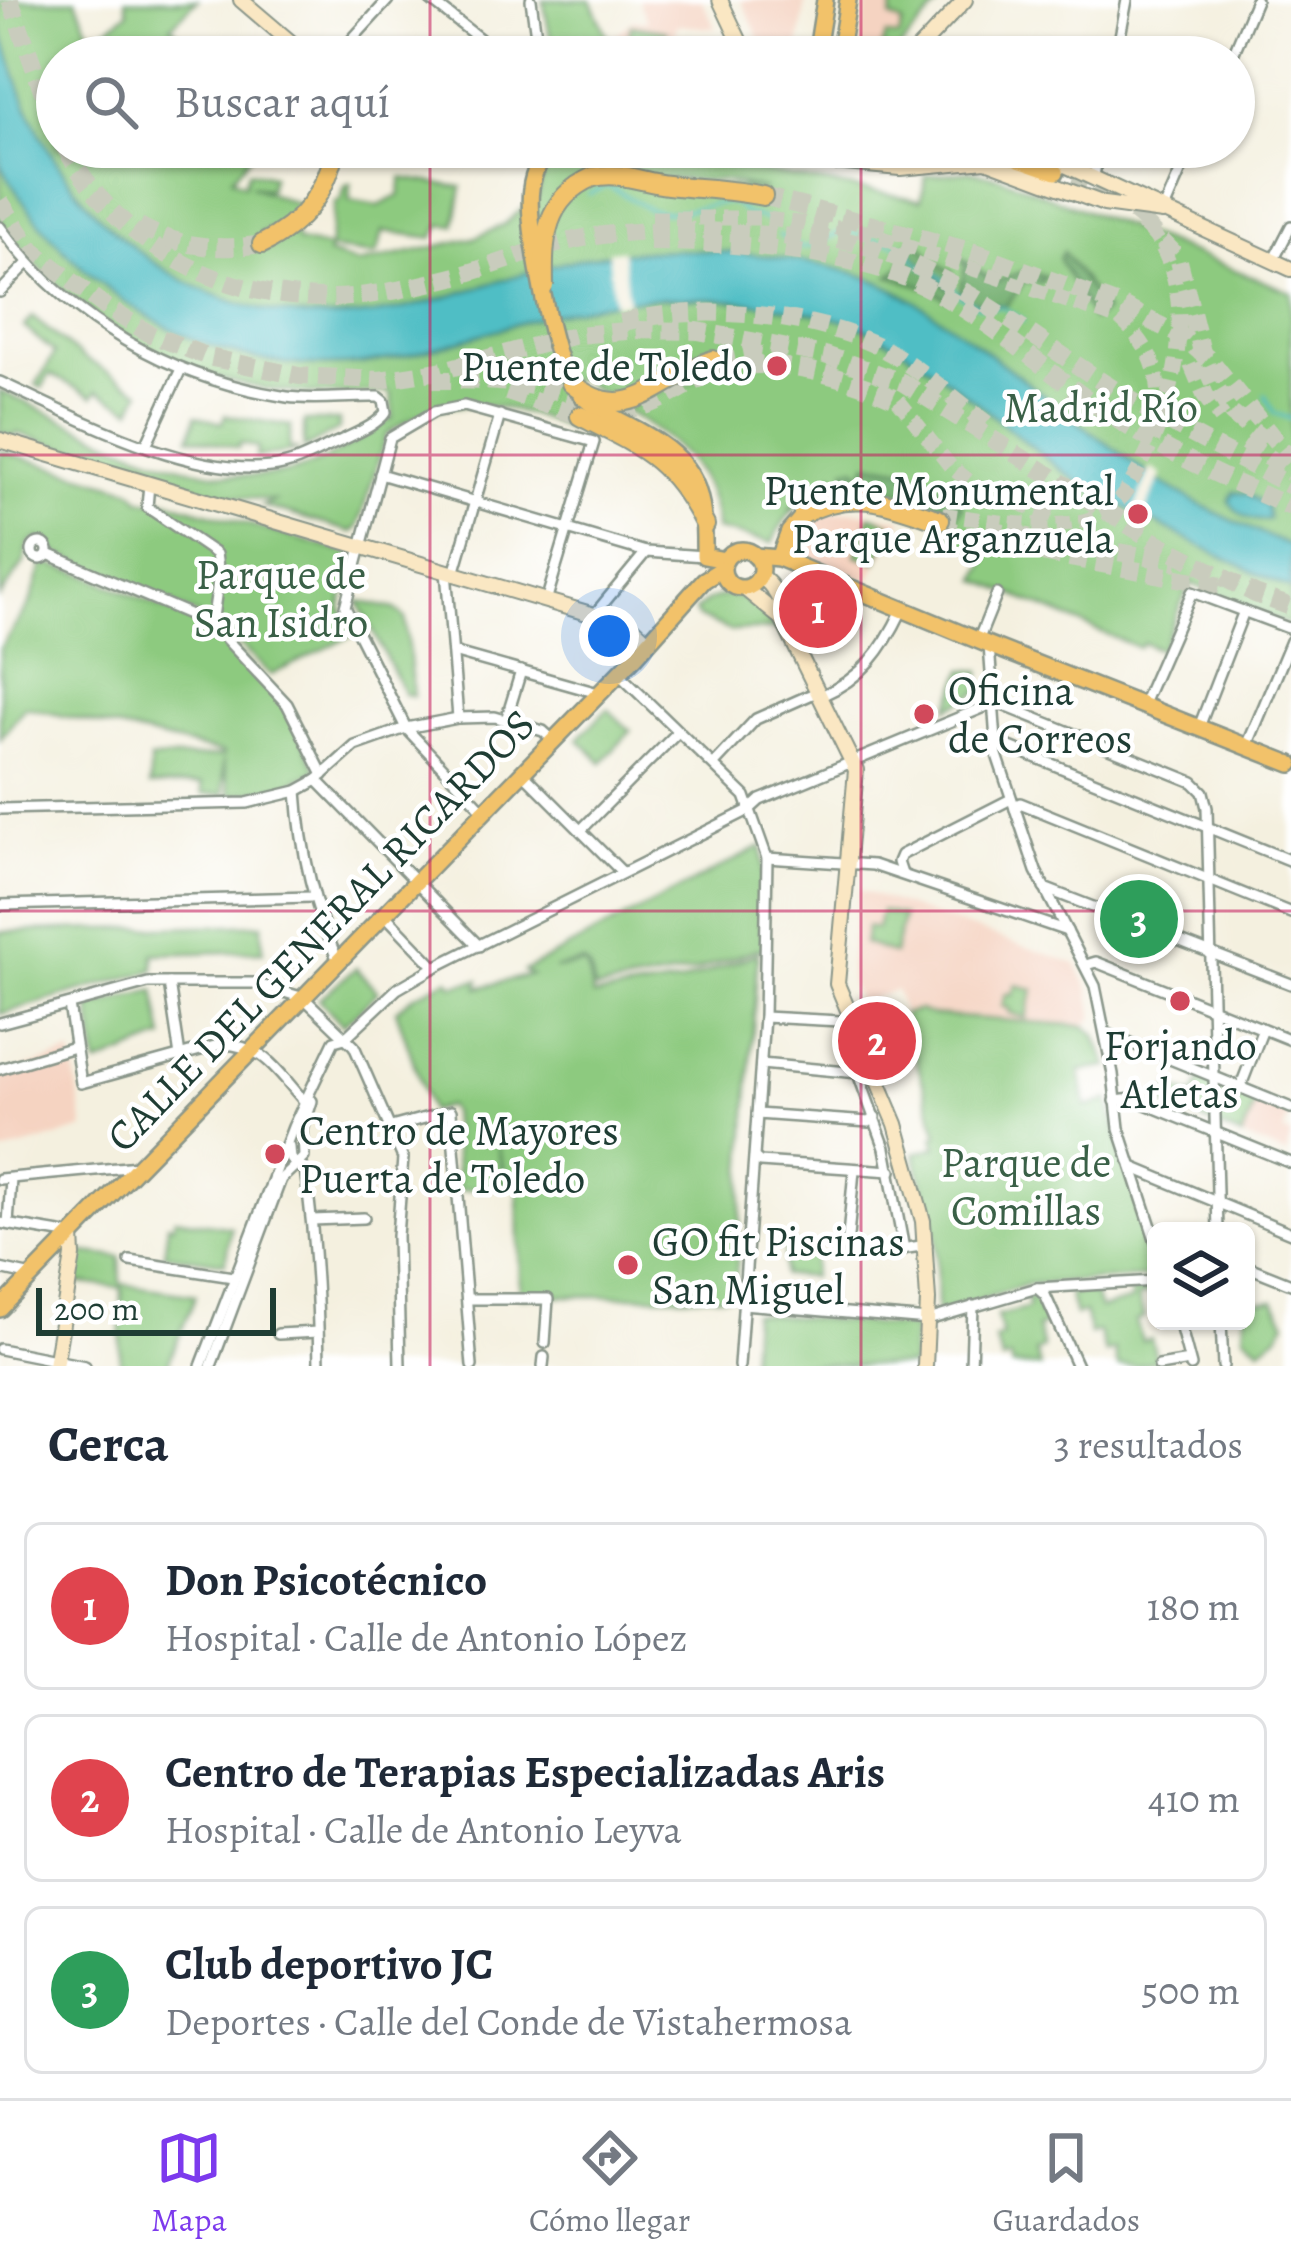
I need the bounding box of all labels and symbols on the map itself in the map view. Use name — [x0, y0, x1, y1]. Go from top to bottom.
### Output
place label: Puente de Toledo — [461, 338, 753, 395]
marker: Puente de Toledo — [764, 353, 790, 379]
park label: Madrid Río — [1004, 379, 1198, 436]
place label: Puente Monumental Parque Arganzuela — [763, 462, 1114, 567]
marker: Puente Monumental Parque Arganzuela — [1125, 501, 1151, 527]
park label: Parque de San Isidro — [194, 546, 368, 651]
pin: 1 — [779, 564, 857, 654]
your location — [579, 606, 639, 666]
place label: Oficina de Correos — [948, 662, 1132, 767]
street label: CALLE DEL GENERAL RICARDOS — [93, 697, 547, 1164]
marker: Oficina de Correos — [911, 701, 937, 727]
pin: 3 — [1100, 874, 1178, 964]
marker: Forjando Atletas — [1167, 988, 1193, 1014]
pin: 2 — [838, 996, 916, 1086]
place label: Forjando Atletas — [1103, 1017, 1257, 1122]
place label: Centro de Mayores Puerta de Toledo — [299, 1102, 619, 1207]
park label: Parque de Comillas — [941, 1134, 1111, 1239]
marker: Centro de Mayores Puerta de Toledo — [262, 1141, 288, 1167]
place label: GO fit Piscinas San Miguel — [652, 1213, 905, 1318]
marker: GO fit Piscinas San Miguel — [615, 1252, 641, 1278]
scale bar — [36, 1282, 276, 1335]

